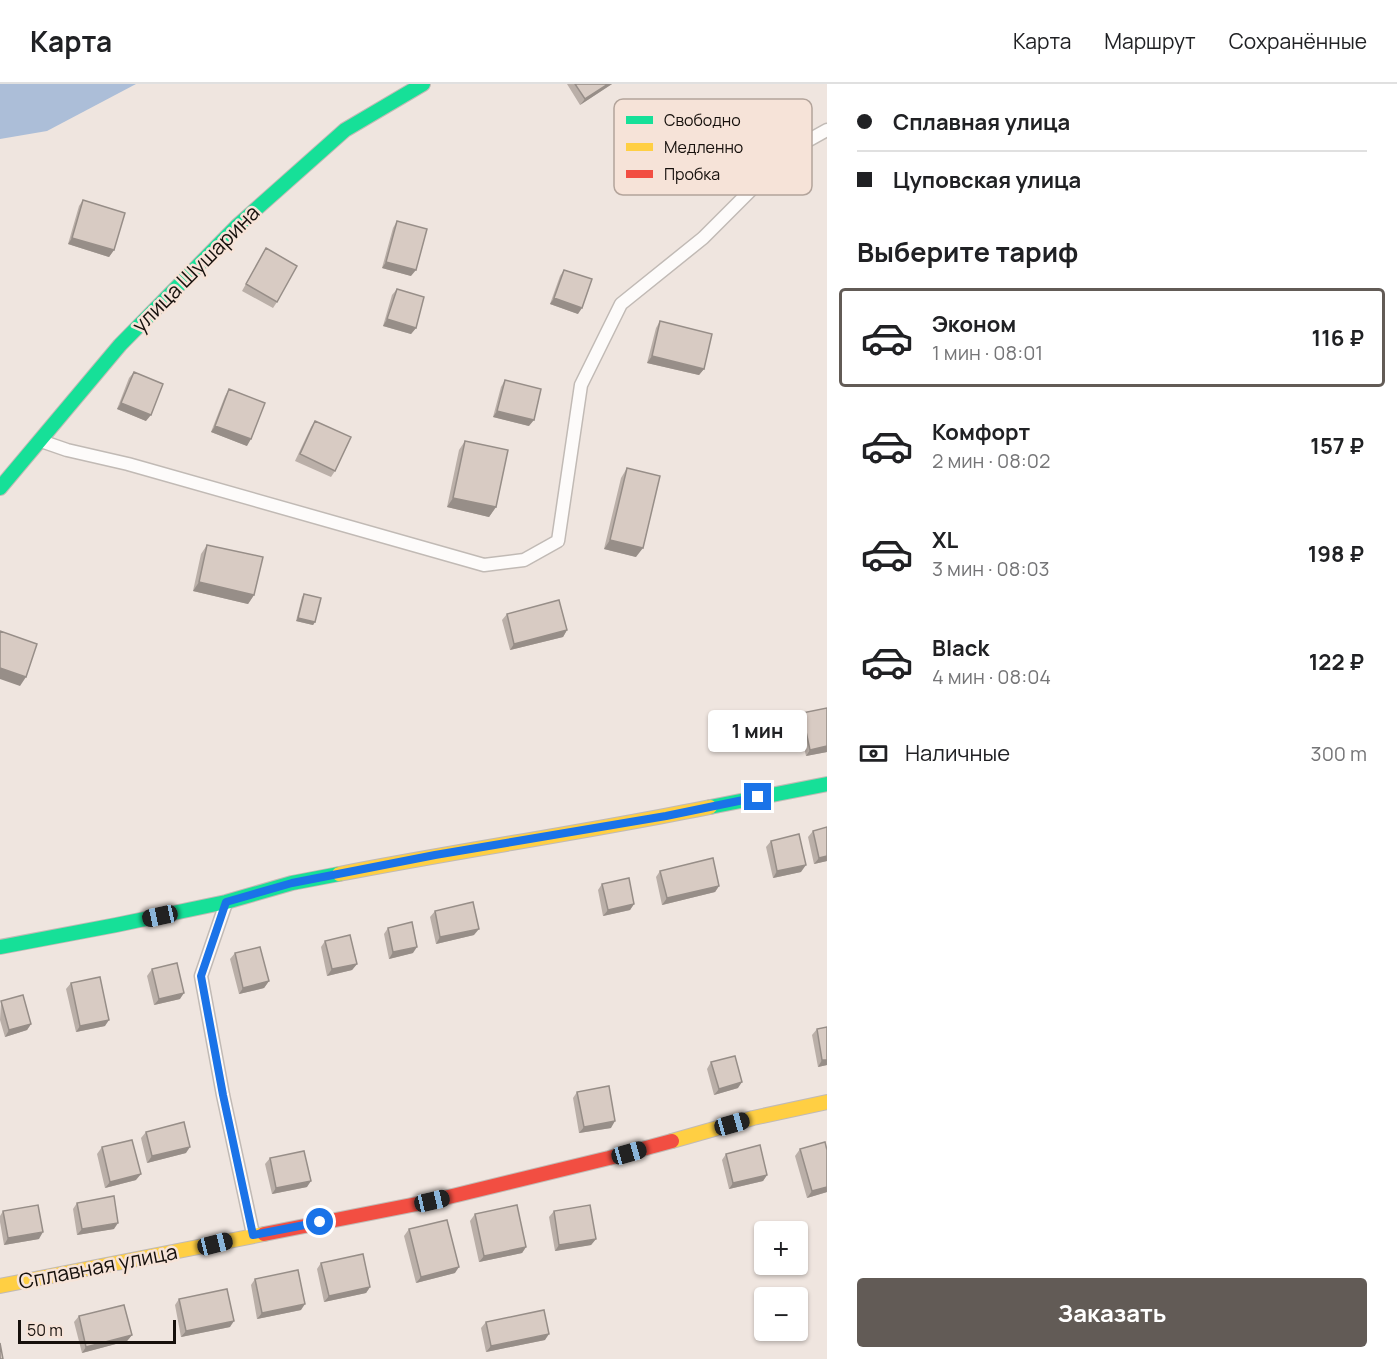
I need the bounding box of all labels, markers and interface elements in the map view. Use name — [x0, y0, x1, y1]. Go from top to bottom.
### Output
text: Карта — [30, 22, 112, 60]
text: Карта — [1013, 27, 1071, 55]
text: Маршрут — [1104, 27, 1196, 55]
text: Сохранённые — [1229, 27, 1367, 55]
legend — [614, 99, 812, 195]
text: Сплавная улица — [893, 107, 1070, 137]
text: Свободно — [664, 109, 741, 131]
text: Медленно — [664, 136, 743, 158]
text: Пробка — [664, 163, 720, 185]
text: Цуповская улица — [893, 165, 1081, 195]
street label: улица Шушарина — [125, 198, 265, 338]
text: Выберите тариф — [857, 233, 1078, 270]
text: Эконом — [932, 309, 1016, 339]
icon: car — [860, 311, 914, 365]
text: 116 ₽ — [1312, 323, 1364, 353]
text: 1 мин · 08:01 — [932, 339, 1043, 366]
text: Комфорт — [932, 417, 1030, 447]
icon: car — [860, 419, 914, 473]
text: 157 ₽ — [1310, 431, 1364, 461]
text: 2 мин · 08:02 — [932, 447, 1050, 474]
text: XL — [932, 525, 958, 555]
icon: car — [860, 527, 914, 581]
text: 198 ₽ — [1308, 539, 1364, 569]
text: 3 мин · 08:03 — [932, 555, 1050, 582]
text: Black — [932, 633, 989, 663]
icon: car — [860, 635, 914, 689]
text: 122 ₽ — [1309, 647, 1364, 677]
text: 4 мин · 08:04 — [932, 663, 1051, 690]
callout: 1 мин — [708, 710, 807, 752]
text: 1 мин — [732, 717, 783, 744]
icon: cash — [857, 737, 890, 770]
text: Наличные — [905, 738, 1010, 768]
text: 300 m — [1311, 740, 1367, 767]
route end — [744, 783, 771, 810]
car — [141, 903, 179, 929]
car — [712, 1110, 752, 1138]
car — [609, 1139, 649, 1167]
car — [412, 1188, 452, 1214]
route start — [306, 1208, 333, 1235]
map controls — [754, 1221, 808, 1341]
button: + — [754, 1221, 808, 1275]
car — [195, 1231, 235, 1257]
street label: Сплавная улица — [16, 1237, 180, 1295]
button: Заказать — [857, 1278, 1367, 1347]
button: − — [754, 1287, 808, 1341]
scale bar — [18, 1317, 176, 1344]
text: 50 m — [27, 1319, 63, 1341]

